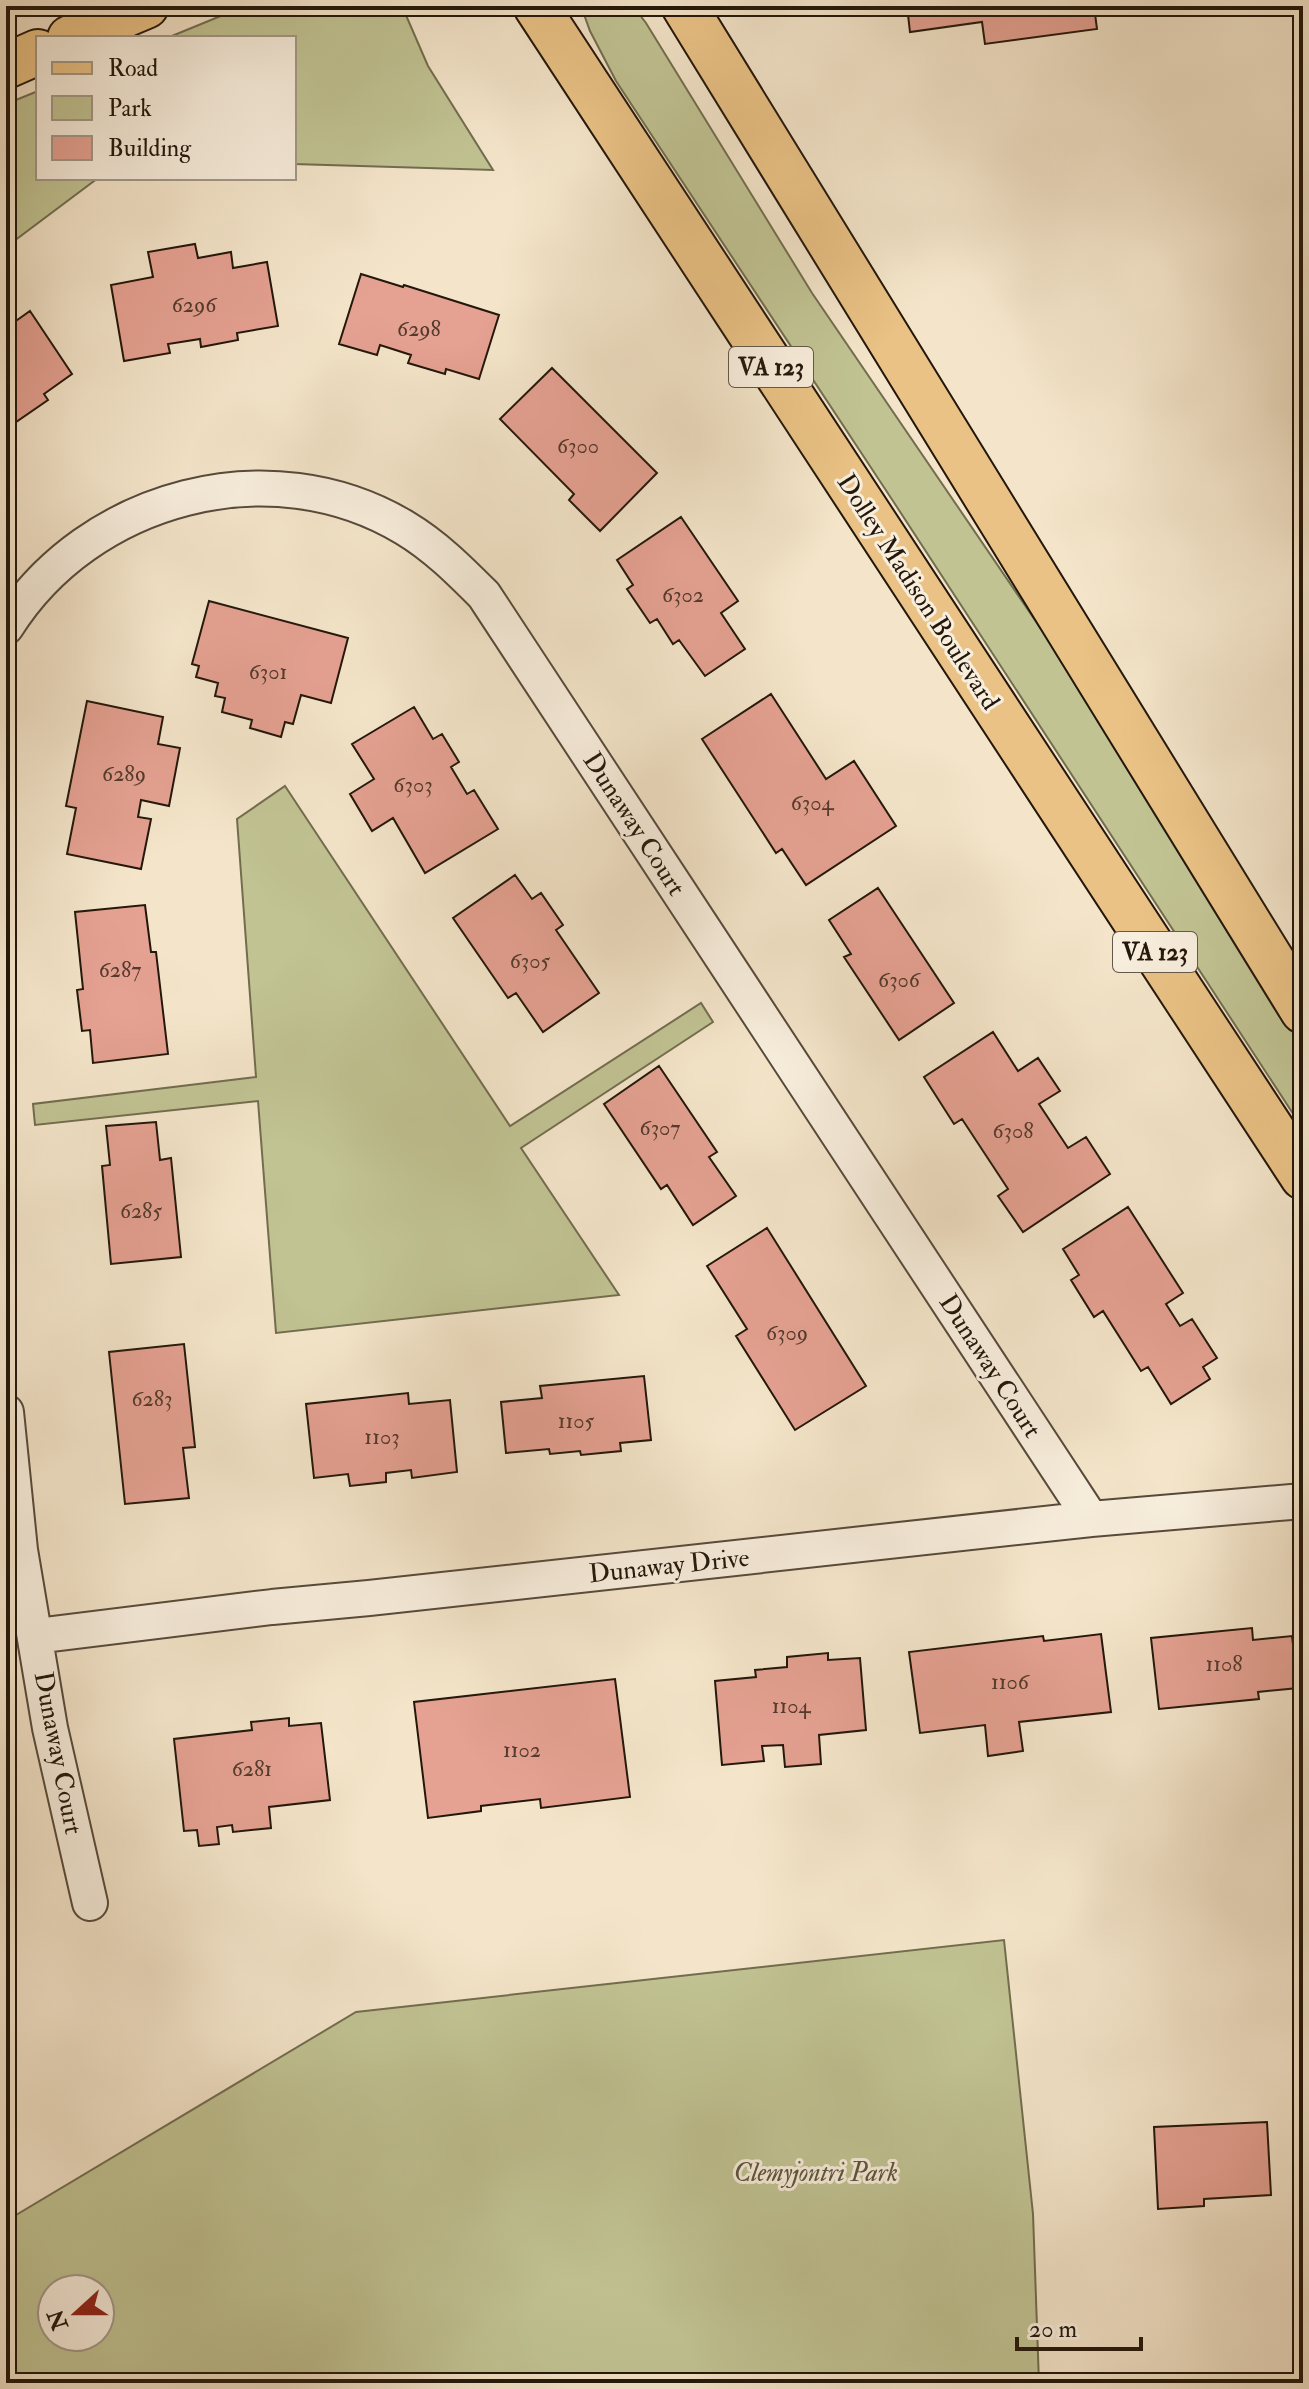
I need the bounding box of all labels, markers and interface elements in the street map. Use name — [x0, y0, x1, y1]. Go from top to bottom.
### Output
legend — [36, 36, 296, 180]
text: Road — [108, 53, 158, 84]
text: Park — [108, 93, 152, 124]
text: Building — [108, 133, 192, 164]
house number: 6296 — [172, 291, 218, 319]
house number: 6298 — [397, 315, 441, 343]
road number: VA 123 — [729, 347, 813, 387]
house number: 6300 — [557, 432, 599, 460]
street label: Dolley Madison Boulevard — [830, 468, 1006, 716]
house number: 6302 — [662, 581, 704, 609]
house number: 6301 — [249, 658, 287, 686]
street label: Dunaway Court — [576, 746, 692, 902]
house number: 6289 — [102, 760, 146, 788]
house number: 6303 — [393, 771, 433, 799]
house number: 6304 — [791, 789, 834, 817]
road number: VA 123 — [1113, 932, 1197, 972]
house number: 6305 — [510, 947, 551, 975]
house number: 6287 — [99, 956, 141, 984]
house number: 6306 — [878, 966, 922, 994]
house number: 6307 — [640, 1114, 680, 1142]
house number: 6308 — [992, 1117, 1034, 1145]
house number: 6285 — [120, 1197, 162, 1225]
street label: Dunaway Court — [932, 1288, 1048, 1444]
house number: 6309 — [766, 1319, 808, 1347]
house number: 6283 — [131, 1385, 173, 1413]
house number: 1105 — [558, 1407, 595, 1435]
house number: 1103 — [364, 1423, 400, 1451]
street label: Dunaway Drive — [587, 1542, 751, 1590]
house number: 1108 — [1205, 1650, 1243, 1678]
house number: 1106 — [991, 1668, 1031, 1696]
street label: Dunaway Court — [27, 1669, 89, 1837]
house number: 1104 — [772, 1692, 811, 1720]
house number: 1102 — [503, 1736, 541, 1764]
house number: 6281 — [232, 1755, 272, 1783]
park label: Clemyjontri Park — [734, 2157, 898, 2189]
north arrow — [36, 2273, 116, 2353]
scale bar — [1017, 2301, 1141, 2351]
text: N — [42, 2305, 75, 2335]
text: 20 m — [1029, 2314, 1078, 2345]

